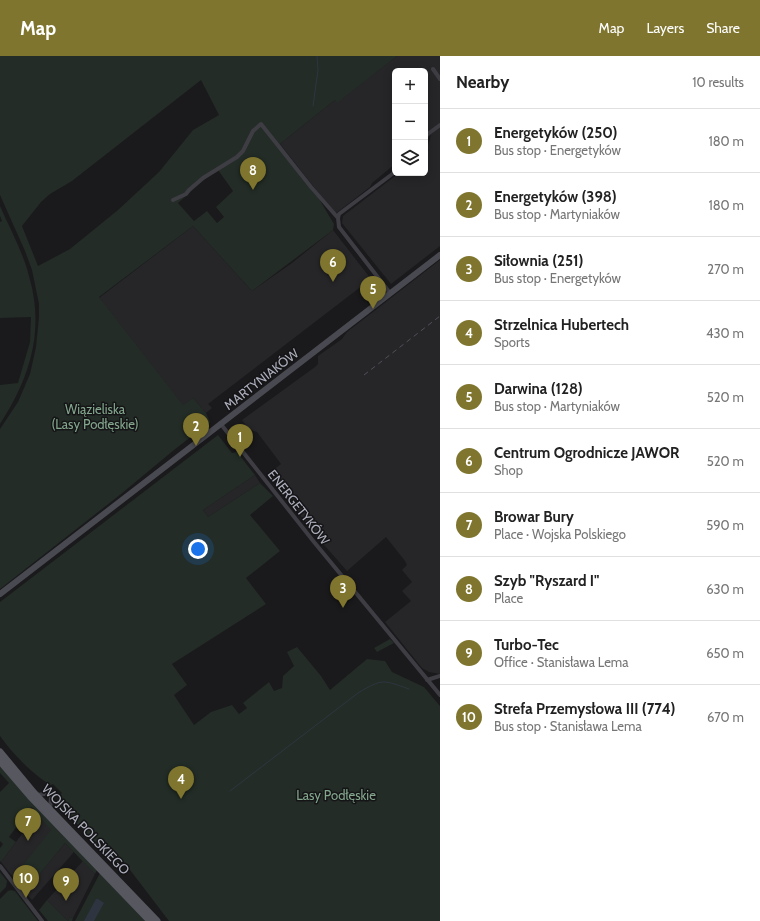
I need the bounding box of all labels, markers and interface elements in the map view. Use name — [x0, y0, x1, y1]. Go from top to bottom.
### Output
text: Map — [20, 17, 56, 40]
text: Map — [599, 19, 624, 37]
text: Layers — [646, 19, 684, 37]
text: Share — [706, 19, 740, 37]
map controls — [392, 68, 428, 176]
button: + — [392, 68, 428, 104]
text: Nearby — [456, 72, 509, 92]
text: 10 results — [692, 74, 744, 90]
button: − — [392, 104, 428, 140]
text: Energetyków (250) — [494, 124, 618, 142]
text: 1 — [467, 133, 471, 149]
text: 180 m — [708, 133, 744, 149]
button: layers — [392, 140, 428, 176]
text: Bus stop · Energetyków — [494, 142, 621, 158]
pin: 8 — [240, 157, 266, 190]
text: Energetyków (398) — [494, 188, 617, 206]
text: 2 — [466, 197, 472, 213]
text: 180 m — [708, 197, 744, 213]
text: Bus stop · Martyniaków — [494, 206, 620, 222]
pin: 6 — [320, 249, 346, 282]
text: Siłownia (251) — [494, 252, 583, 270]
text: 3 — [465, 261, 473, 277]
text: 270 m — [707, 261, 744, 277]
text: Bus stop · Energetyków — [494, 270, 621, 286]
pin: 5 — [360, 276, 386, 309]
text: Strzelnica Hubertech — [494, 316, 629, 334]
text: 4 — [465, 325, 473, 341]
text: 430 m — [706, 325, 744, 341]
text: Sports — [494, 334, 530, 350]
street label: MARTYNIAKÓW — [221, 344, 302, 413]
text: Darwina (128) — [494, 380, 583, 398]
text: 5 — [466, 389, 472, 405]
text: 520 m — [707, 389, 744, 405]
text: Bus stop · Martyniaków — [494, 398, 620, 414]
park label: Wiązieliska (Lasy Podłęskie) — [51, 401, 139, 432]
pin: 2 — [183, 413, 209, 446]
pin: 1 — [227, 424, 253, 457]
text: Centrum Ogrodnicze JAWOR — [494, 444, 679, 462]
text: 6 — [465, 453, 473, 469]
text: 520 m — [707, 453, 744, 469]
text: Shop — [494, 462, 523, 478]
street label: ENERGETYKÓW — [265, 466, 334, 548]
text: Browar Bury — [494, 508, 574, 526]
text: 7 — [466, 517, 472, 533]
text: 590 m — [706, 517, 744, 533]
text: Place · Wojska Polskiego — [494, 526, 626, 542]
your location — [188, 539, 208, 559]
text: Szyb "Ryszard I" — [494, 572, 599, 590]
pin: 3 — [330, 575, 356, 608]
text: 8 — [465, 581, 473, 597]
text: 630 m — [706, 581, 744, 597]
text: Place — [494, 590, 523, 606]
text: Turbo-Tec — [494, 636, 559, 654]
text: 9 — [465, 645, 473, 661]
text: 650 m — [706, 645, 744, 661]
text: Office · Stanisława Lema — [494, 654, 629, 670]
text: Strefa Przemysłowa III (774) — [494, 700, 675, 718]
text: 10 — [462, 709, 476, 725]
text: 670 m — [707, 709, 744, 725]
text: Bus stop · Stanisława Lema — [494, 718, 642, 734]
pin: 4 — [168, 766, 194, 799]
street label: WOJSKA POLSKIEGO — [39, 780, 133, 878]
park label: Lasy Podłęskie — [296, 787, 376, 803]
pin: 7 — [15, 808, 41, 841]
pin: 10 — [13, 865, 39, 898]
pin: 9 — [53, 868, 79, 901]

